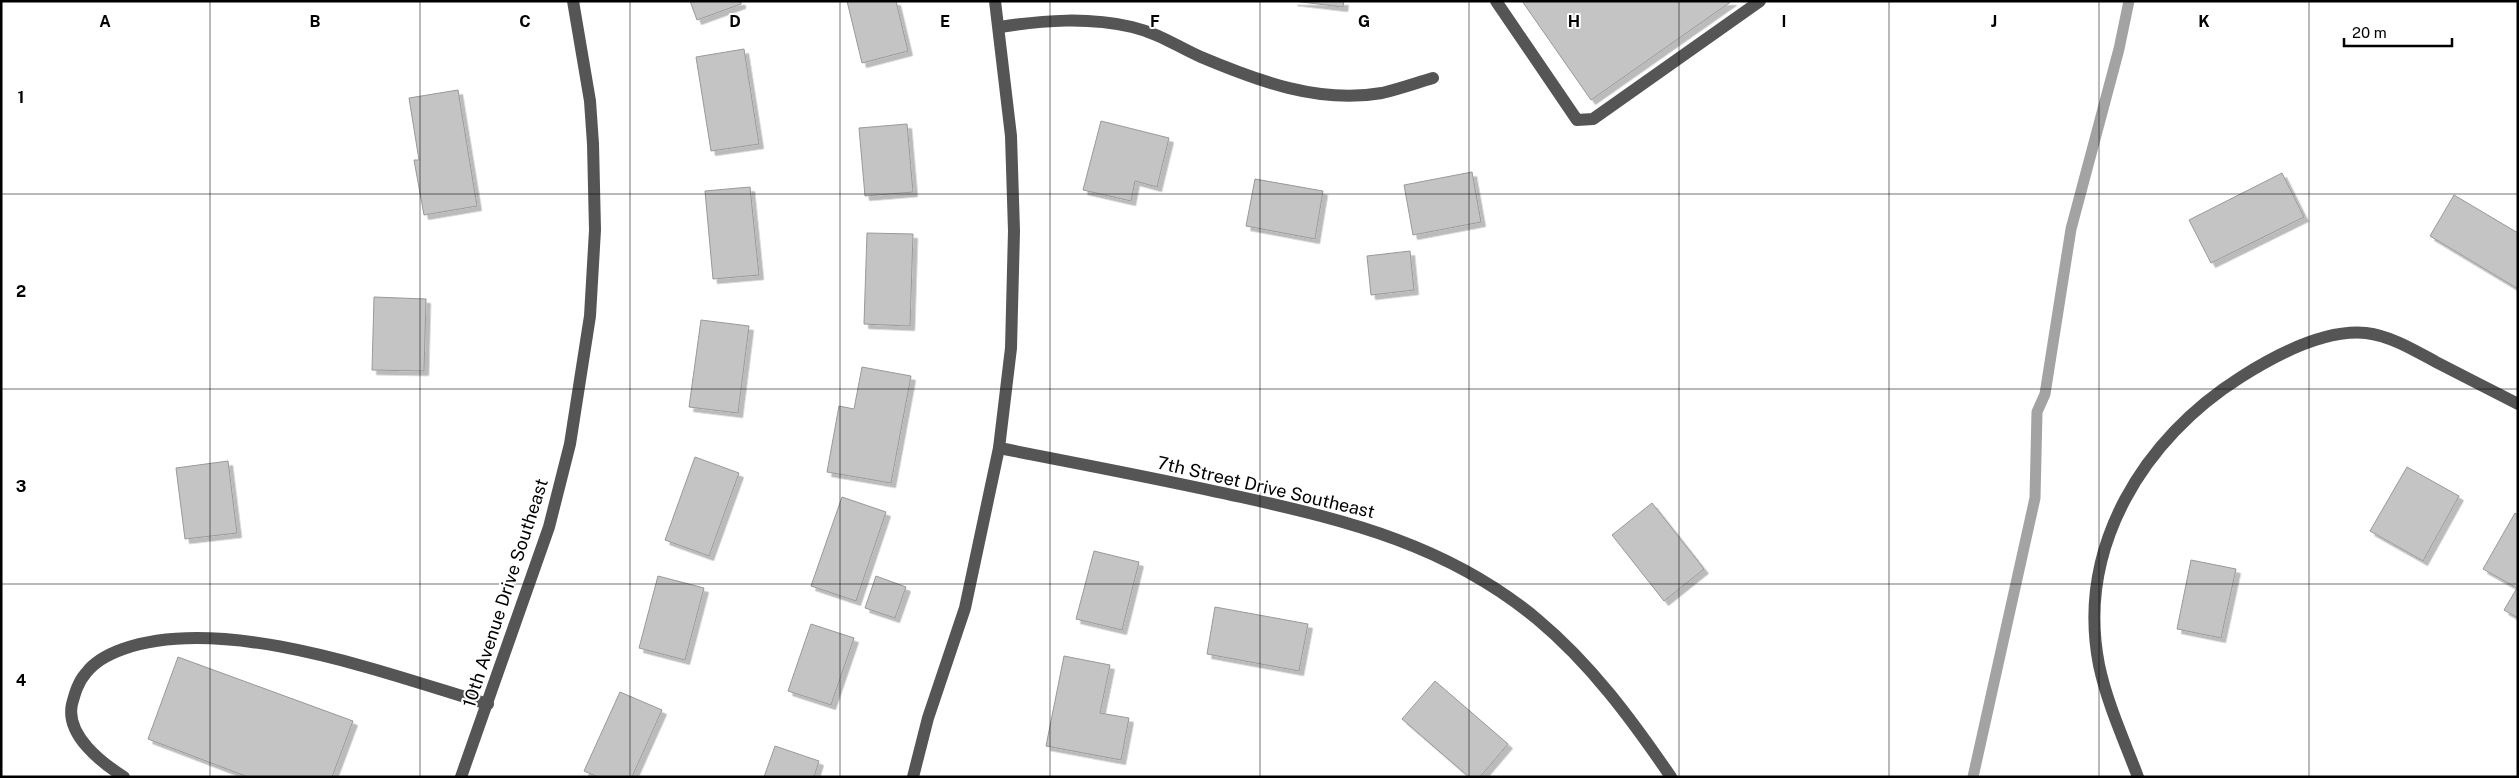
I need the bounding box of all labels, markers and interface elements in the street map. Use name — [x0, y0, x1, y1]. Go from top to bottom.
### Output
text: A — [99, 12, 111, 31]
text: B — [310, 12, 321, 31]
text: C — [519, 12, 531, 31]
text: D — [729, 12, 741, 31]
text: E — [940, 12, 950, 31]
text: F — [1150, 12, 1160, 31]
text: G — [1358, 12, 1370, 31]
text: H — [1568, 12, 1580, 31]
text: I — [1782, 12, 1786, 31]
text: J — [1991, 12, 1997, 31]
text: K — [2198, 12, 2210, 31]
scale bar — [2344, 15, 2452, 47]
text: 20 m — [2352, 24, 2387, 41]
text: 1 — [18, 88, 24, 107]
text: 2 — [16, 282, 26, 301]
street label: 7th Street Drive Southeast — [1155, 452, 1377, 522]
street label: 10th Avenue Drive Southeast — [458, 476, 552, 710]
text: 3 — [16, 477, 26, 496]
text: 4 — [16, 671, 27, 690]

